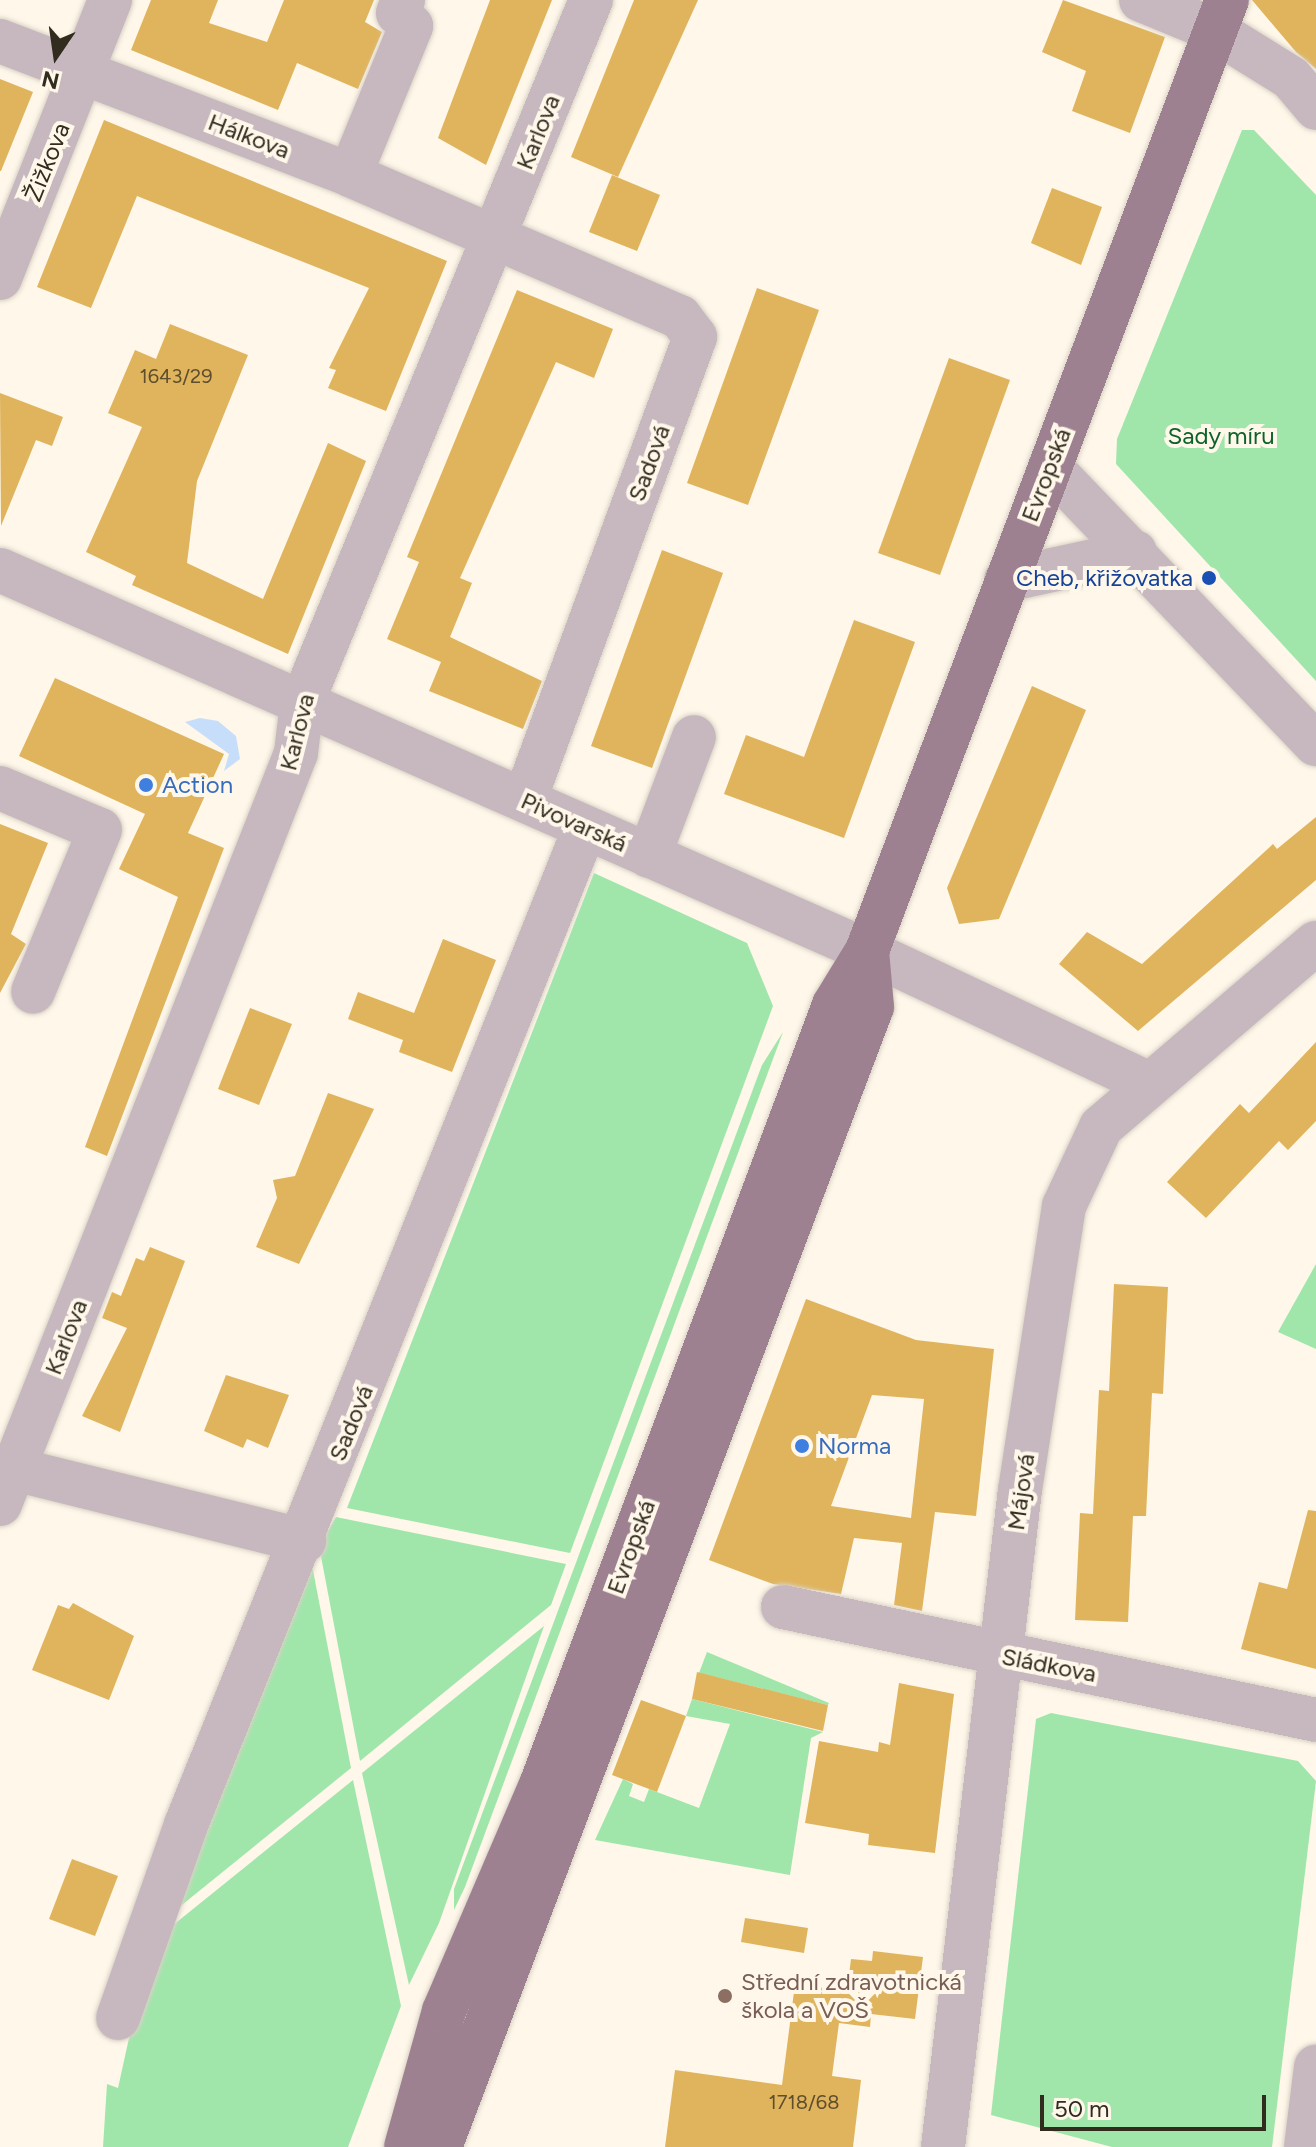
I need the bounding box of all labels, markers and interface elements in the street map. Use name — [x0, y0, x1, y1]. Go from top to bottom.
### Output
north arrow — [16, 16, 96, 96]
text: N — [39, 65, 62, 95]
street label: Karlova — [510, 90, 566, 174]
street label: Hálkova — [204, 107, 294, 165]
street label: Žižkova — [18, 119, 76, 205]
house number: 1643/29 — [139, 364, 213, 388]
street label: Sadová — [622, 421, 676, 505]
park label: Sady míru — [1167, 422, 1275, 450]
street label: Evropská — [1015, 424, 1077, 526]
place label: Cheb, křižovatka — [1016, 564, 1193, 592]
marker: Cheb, křižovatka — [1200, 569, 1218, 587]
street label: Karlova — [274, 691, 320, 773]
place label: Action — [162, 771, 233, 799]
marker: Action — [137, 776, 155, 794]
street label: Pivovarská — [517, 786, 631, 858]
street label: Karlova — [39, 1295, 93, 1379]
street label: Sadová — [323, 1381, 379, 1465]
place label: Norma — [818, 1432, 891, 1460]
marker: Norma — [793, 1437, 811, 1455]
street label: Májová — [1001, 1452, 1041, 1532]
street label: Evropská — [601, 1496, 661, 1598]
street label: Sládkova — [999, 1642, 1099, 1688]
place label: Střední zdravotnická škola a VOŠ — [741, 1968, 962, 2024]
marker: Střední zdravotnická škola a VOŠ — [716, 1987, 734, 2005]
scale bar — [1044, 2079, 1270, 2129]
house number: 1718/68 — [769, 2090, 839, 2114]
text: 50 m — [1054, 2094, 1110, 2123]

